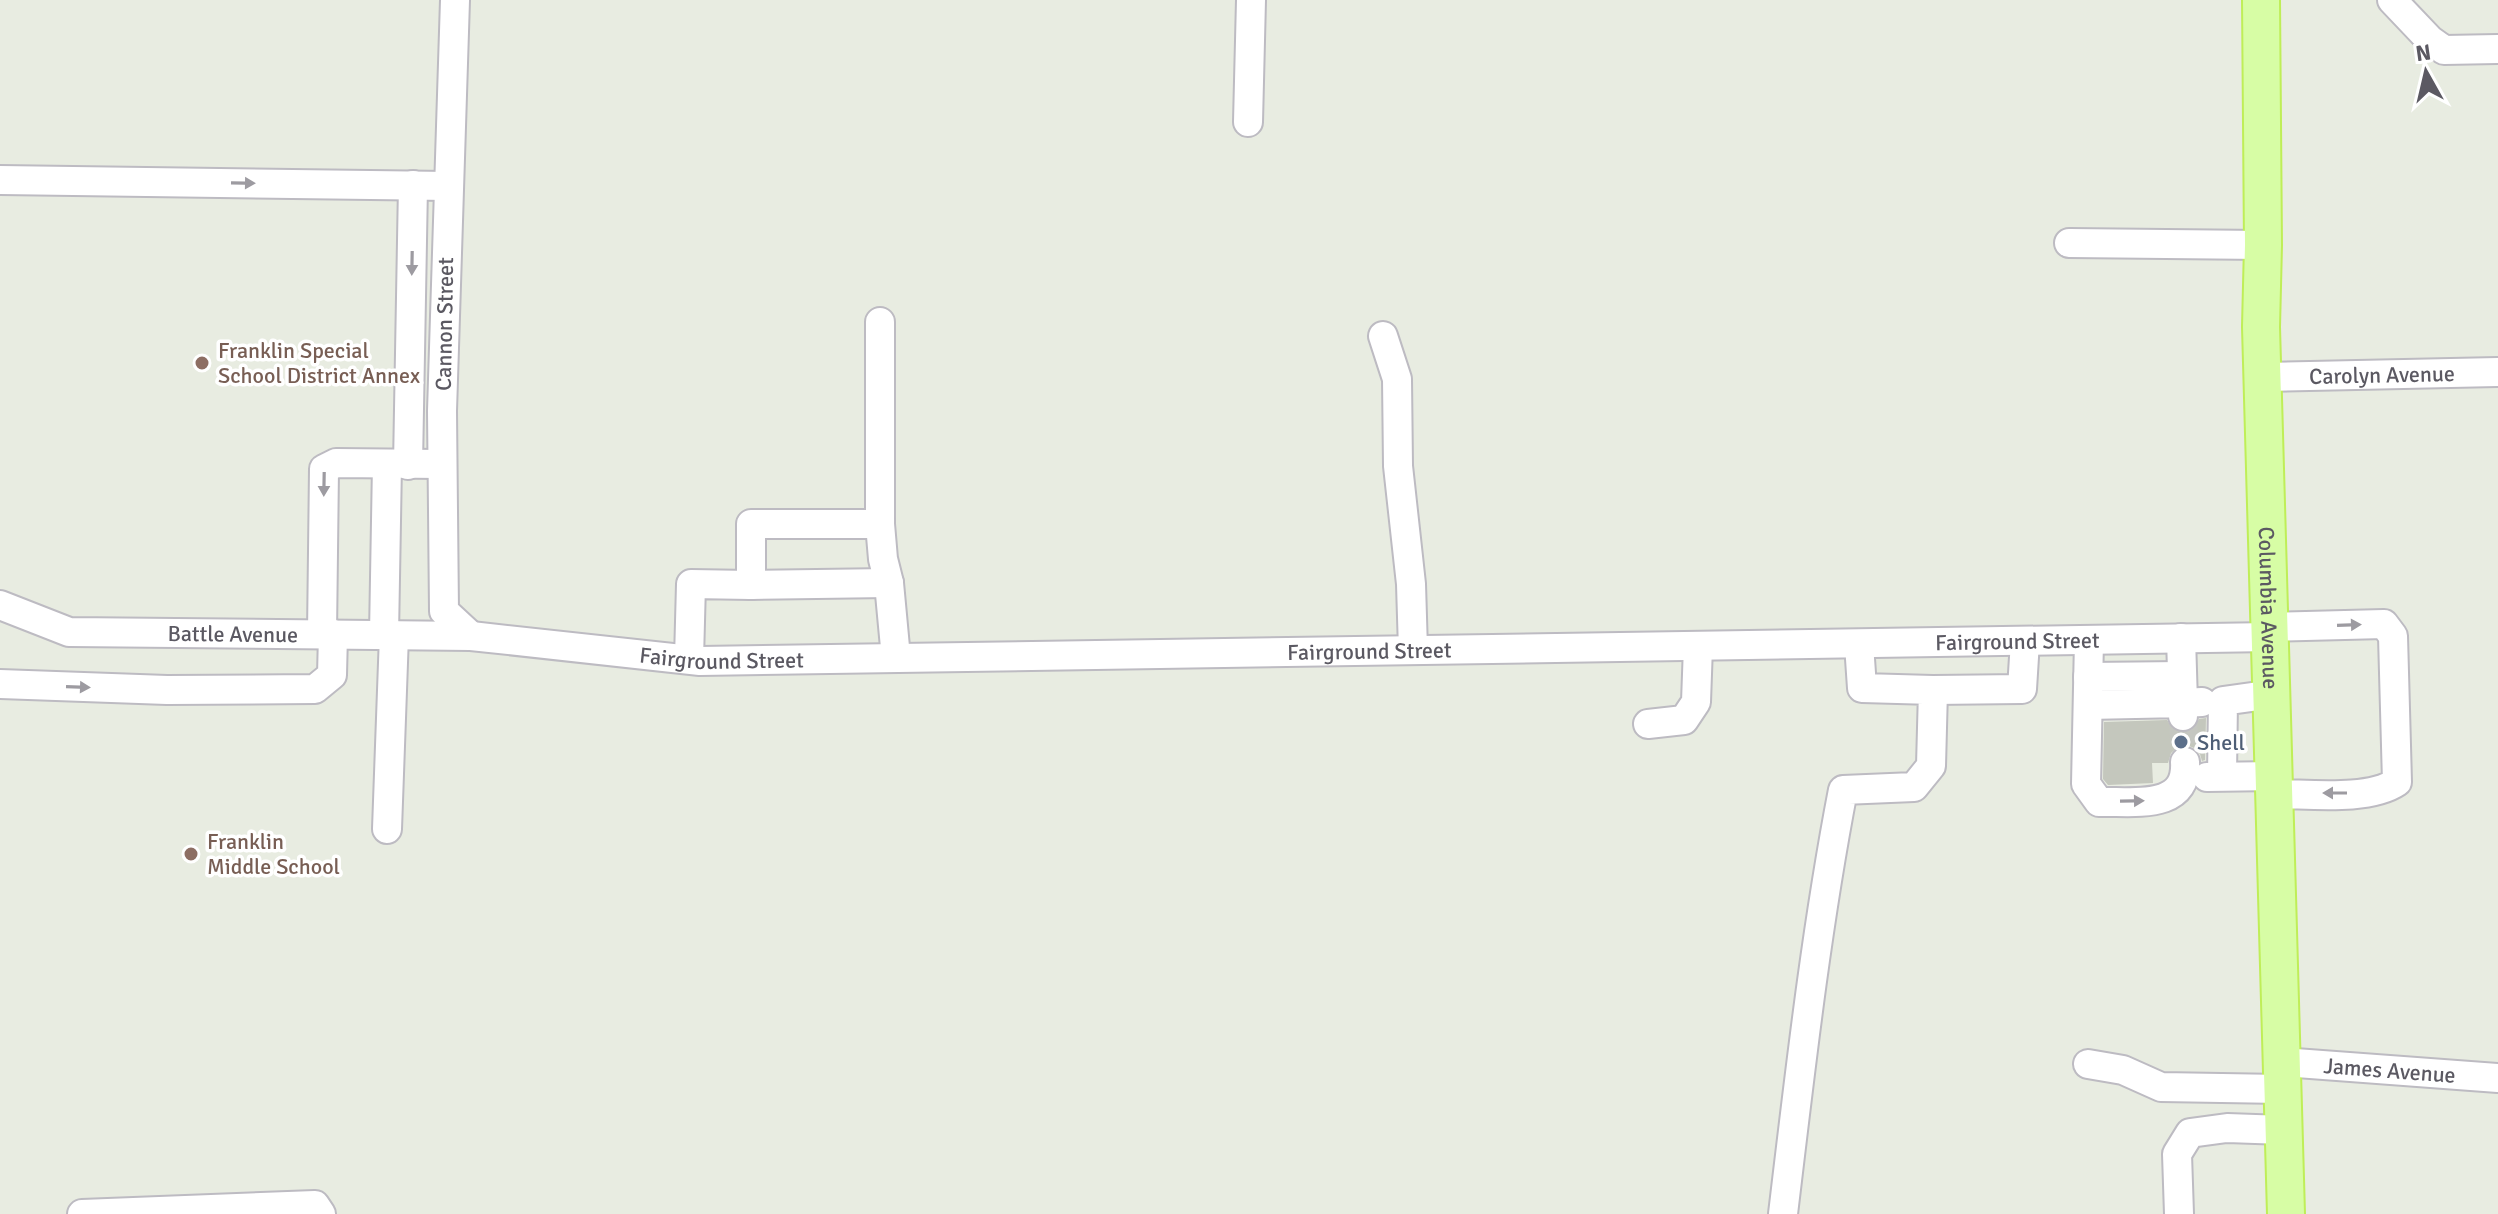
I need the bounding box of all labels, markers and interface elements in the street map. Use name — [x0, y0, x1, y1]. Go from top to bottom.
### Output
north arrow — [2386, 32, 2466, 112]
text: N — [2414, 38, 2433, 67]
one-way arrow — [231, 177, 256, 189]
one-way arrow — [405, 251, 418, 276]
street label: Cannon Street — [430, 257, 459, 391]
place label: Franklin Special School District Annex — [218, 337, 420, 389]
marker: Franklin Special School District Annex — [193, 354, 211, 372]
street label: Carolyn Avenue — [2309, 360, 2455, 390]
one-way arrow — [317, 472, 330, 497]
street label: Columbia Avenue — [2253, 526, 2284, 690]
one-way arrow — [2337, 619, 2362, 632]
street label: Battle Avenue — [167, 620, 298, 648]
street label: Fairground Street — [1935, 627, 2100, 656]
street label: Fairground Street — [1287, 637, 1452, 666]
street label: Fairground Street — [638, 641, 804, 675]
one-way arrow — [66, 680, 91, 693]
place label: Shell — [2197, 729, 2245, 756]
marker: Shell — [2172, 733, 2190, 751]
one-way arrow — [2322, 787, 2347, 800]
one-way arrow — [2120, 795, 2145, 807]
place label: Franklin Middle School — [207, 828, 340, 880]
marker: Franklin Middle School — [182, 845, 200, 863]
street label: James Avenue — [2323, 1052, 2457, 1089]

